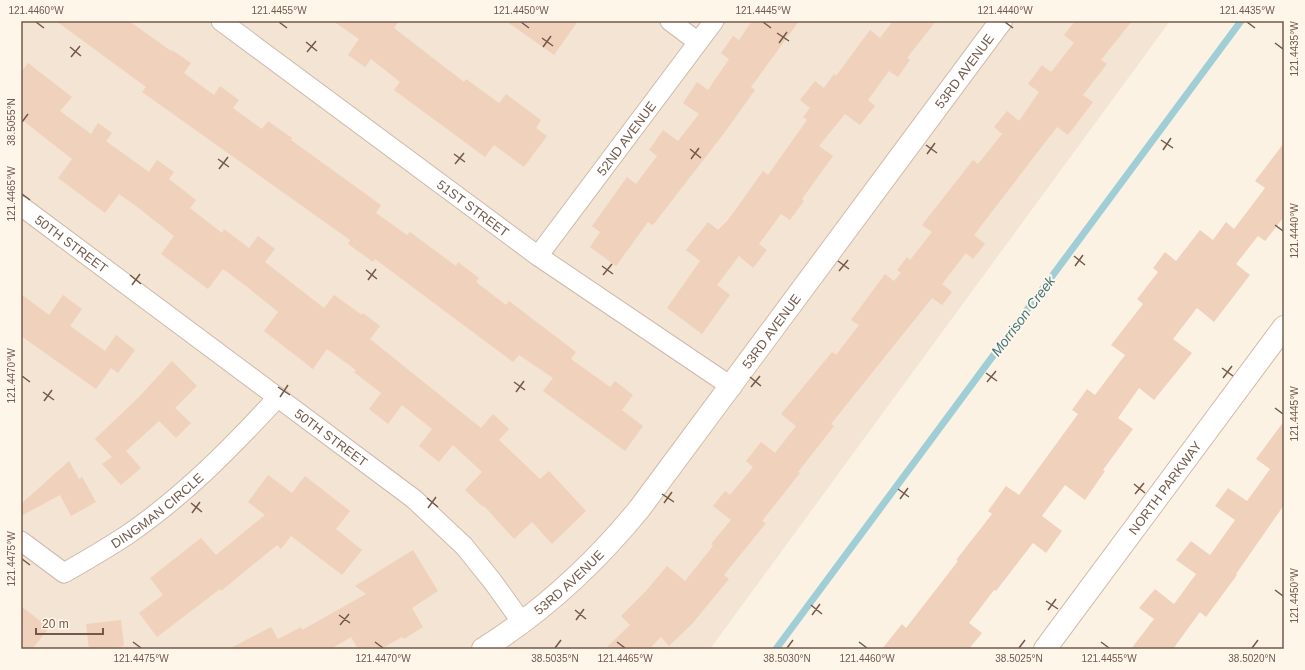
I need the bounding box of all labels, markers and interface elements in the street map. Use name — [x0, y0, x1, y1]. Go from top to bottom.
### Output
text: 121.4460°W — [8, 5, 64, 16]
text: 121.4455°W — [251, 5, 307, 16]
text: 121.4450°W — [493, 5, 549, 16]
text: 121.4445°W — [735, 5, 791, 16]
text: 121.4440°W — [977, 5, 1033, 16]
text: 121.4435°W — [1219, 5, 1275, 16]
text: 121.4435°W — [1289, 21, 1300, 77]
street label: 53RD AVENUE — [932, 31, 997, 111]
text: 38.5055°N — [6, 98, 17, 146]
street label: 52ND AVENUE — [594, 98, 659, 179]
text: 121.4465°W — [6, 166, 17, 222]
street label: 51ST STREET — [434, 177, 512, 240]
text: 121.4440°W — [1289, 203, 1300, 259]
street label: 50TH STREET — [32, 212, 111, 276]
water label: Morrison Creek — [988, 272, 1059, 359]
street label: 53RD AVENUE — [739, 291, 804, 372]
text: 121.4470°W — [6, 348, 17, 404]
text: 121.4445°W — [1289, 386, 1300, 442]
street label: 50TH STREET — [292, 406, 370, 470]
street label: NORTH PARKWAY — [1126, 438, 1205, 537]
street label: DINGMAN CIRCLE — [108, 470, 207, 551]
text: 121.4475°W — [6, 531, 17, 587]
street label: 53RD AVENUE — [531, 547, 607, 618]
text: 121.4450°W — [1289, 568, 1300, 624]
scale bar — [36, 610, 103, 636]
text: 20 m — [42, 617, 69, 631]
text: 121.4475°W — [113, 653, 169, 664]
text: 121.4470°W — [355, 653, 411, 664]
text: 38.5035°N — [531, 653, 579, 664]
text: 121.4465°W — [597, 653, 653, 664]
text: 38.5030°N — [763, 653, 811, 664]
text: 121.4460°W — [839, 653, 895, 664]
text: 38.5025°N — [995, 653, 1043, 664]
text: 121.4455°W — [1081, 653, 1137, 664]
text: 38.5020°N — [1228, 653, 1276, 664]

